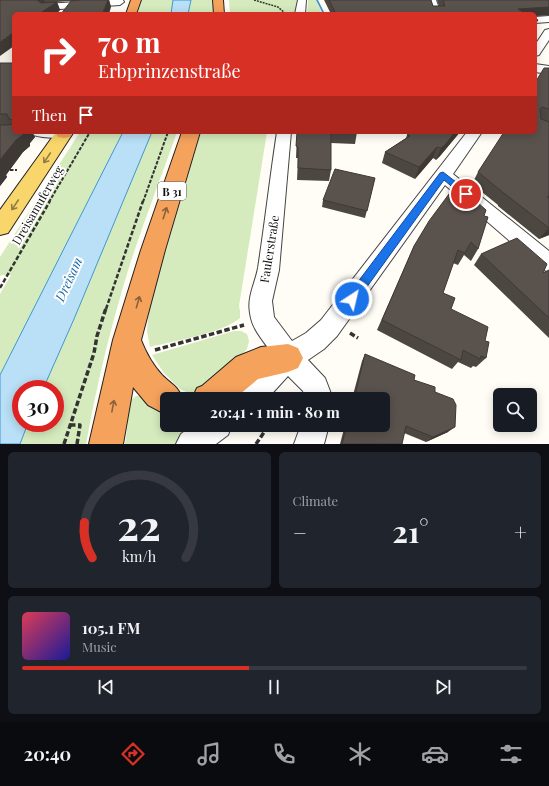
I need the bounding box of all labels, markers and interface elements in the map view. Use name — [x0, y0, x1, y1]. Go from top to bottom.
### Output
text: 70 m — [98, 23, 161, 60]
icon: right — [32, 28, 84, 80]
text: Erbprinzenstraße — [98, 59, 241, 83]
icon: arrive — [75, 104, 97, 126]
text: Then — [32, 105, 67, 125]
one-way arrow — [43, 152, 51, 163]
street label: Dreisamuferweg — [8, 162, 67, 248]
pin — [449, 177, 483, 211]
road number: B 31 — [158, 182, 186, 200]
icon: arrive — [455, 183, 477, 205]
one-way arrow — [11, 199, 19, 210]
one-way arrow — [161, 208, 169, 220]
street label: Faulerstraße — [256, 214, 282, 284]
water label: Dreisam — [50, 254, 86, 305]
position arrow — [331, 278, 373, 320]
one-way arrow — [135, 296, 142, 309]
speed limit sign: 30 — [12, 380, 64, 432]
map controls — [493, 388, 537, 432]
button: search — [493, 388, 537, 432]
one-way arrow — [109, 400, 117, 413]
text: 20:41 · 1 min · 80 m — [210, 402, 340, 422]
text: Climate — [293, 492, 338, 509]
text: 22 — [117, 496, 161, 551]
text: 21° — [392, 511, 429, 551]
text: − — [293, 517, 307, 547]
text: + — [514, 517, 527, 547]
text: km/h — [122, 547, 157, 566]
text: 105.1 FM — [82, 618, 140, 638]
text: Music — [82, 638, 117, 655]
icon: previous — [95, 676, 117, 698]
icon: pause — [263, 676, 285, 698]
icon: next — [432, 676, 454, 698]
icon: directions — [119, 740, 147, 768]
icon: music — [195, 740, 223, 768]
icon: phone — [270, 740, 298, 768]
icon: climate — [346, 740, 374, 768]
icon: car — [421, 740, 449, 768]
icon: filters — [497, 740, 525, 768]
text: 20:40 — [24, 742, 71, 766]

